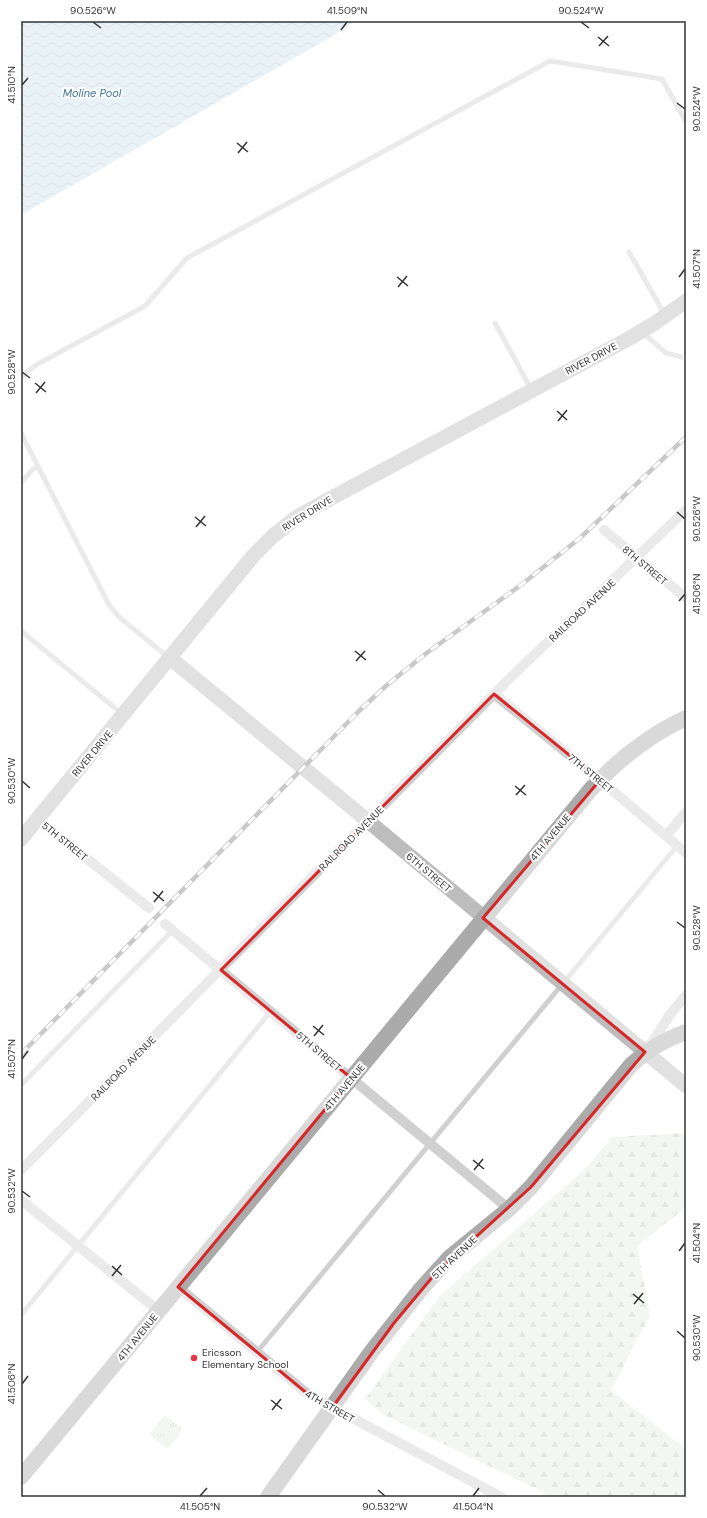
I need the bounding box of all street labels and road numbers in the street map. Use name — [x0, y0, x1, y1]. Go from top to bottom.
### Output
street label: RIVER DRIVE — [563, 339, 620, 377]
street label: RIVER DRIVE — [280, 493, 335, 534]
street label: 8TH STREET — [619, 543, 670, 588]
street label: RAILROAD AVENUE — [546, 576, 619, 645]
street label: RIVER DRIVE — [69, 727, 116, 779]
street label: 7TH STREET — [565, 751, 616, 796]
street label: RAILROAD AVENUE — [316, 803, 387, 874]
street label: 4TH AVENUE — [527, 811, 574, 864]
street label: 5TH STREET — [39, 819, 90, 864]
street label: 6TH STREET — [403, 850, 454, 895]
street label: 5TH STREET — [293, 1029, 344, 1074]
street label: RAILROAD AVENUE — [88, 1033, 159, 1104]
street label: 4TH AVENUE — [321, 1061, 368, 1114]
street label: 5TH AVENUE — [429, 1233, 480, 1282]
street label: 4TH AVENUE — [114, 1310, 161, 1364]
street label: 4TH STREET — [303, 1387, 357, 1426]

